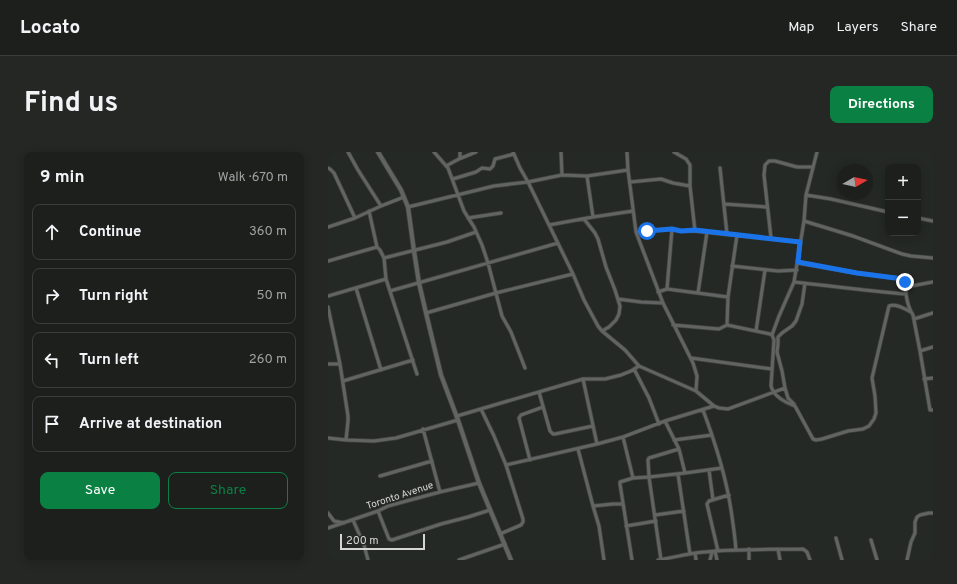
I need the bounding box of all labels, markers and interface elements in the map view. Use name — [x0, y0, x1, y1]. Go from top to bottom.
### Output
text: Locato — [20, 16, 80, 40]
text: Map — [788, 19, 814, 36]
text: Layers — [836, 19, 878, 36]
text: Share — [900, 19, 937, 36]
text: Find us — [24, 86, 118, 122]
button: Directions — [830, 86, 933, 123]
north arrow — [837, 164, 873, 200]
map controls — [885, 164, 921, 236]
button: + — [885, 164, 921, 200]
text: 9 min — [40, 167, 84, 189]
text: Walk · 670 m — [218, 170, 288, 186]
button: − — [885, 200, 921, 236]
icon: ahead — [41, 221, 63, 243]
route start — [638, 222, 656, 240]
text: Continue — [79, 223, 141, 242]
text: 360 m — [249, 224, 287, 240]
route end — [896, 273, 914, 291]
icon: right — [41, 285, 63, 307]
text: Turn right — [79, 287, 148, 306]
text: 50 m — [257, 288, 287, 304]
icon: left — [41, 349, 63, 371]
text: Turn left — [79, 351, 139, 370]
text: 260 m — [249, 352, 287, 368]
icon: arrive — [41, 413, 63, 435]
text: Arrive at destination — [79, 415, 222, 434]
button: Save — [40, 472, 160, 509]
button: Share — [168, 472, 288, 509]
street label: Toronto Avenue — [365, 479, 435, 513]
scale bar — [340, 532, 425, 551]
text: 200 m — [346, 534, 379, 548]

